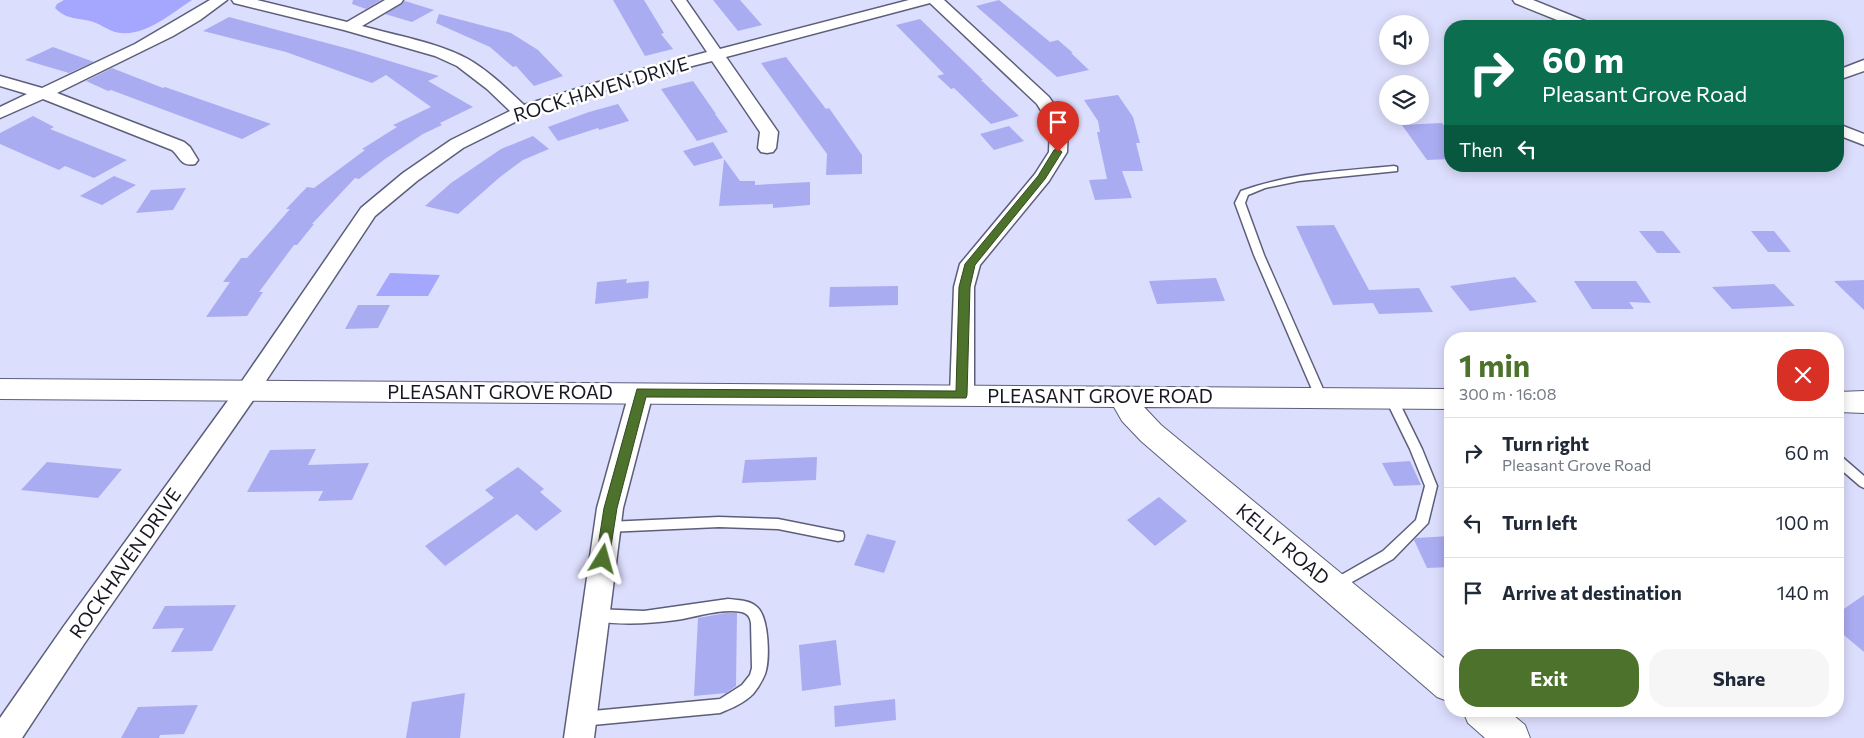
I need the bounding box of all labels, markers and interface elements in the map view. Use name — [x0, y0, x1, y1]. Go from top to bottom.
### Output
map controls — [1379, 15, 1429, 125]
button: sound — [1379, 15, 1429, 65]
text: 60 m — [1542, 37, 1624, 80]
icon: right — [1459, 40, 1524, 105]
street label: ROCK HAVEN DRIVE — [510, 51, 691, 126]
button: layers — [1379, 75, 1429, 125]
text: Pleasant Grove Road — [1542, 80, 1747, 107]
pin — [1037, 101, 1079, 152]
icon: arrive — [1044, 108, 1072, 136]
icon: left — [1513, 135, 1541, 163]
text: Then — [1459, 138, 1503, 161]
text: 1 min — [1459, 346, 1530, 383]
button: close — [1777, 349, 1829, 401]
street label: PLEASANT GROVE ROAD — [387, 380, 613, 403]
street label: PLEASANT GROVE ROAD — [987, 384, 1213, 407]
text: 300 m · 16:08 — [1459, 384, 1556, 403]
text: Turn right — [1502, 432, 1589, 455]
icon: right — [1459, 439, 1487, 467]
text: 60 m — [1785, 441, 1829, 464]
text: Pleasant Grove Road — [1502, 455, 1651, 474]
street label: ROCKHAVEN DRIVE — [64, 483, 185, 642]
street label: KELLY ROAD — [1232, 498, 1334, 589]
icon: left — [1459, 509, 1487, 537]
text: Turn left — [1502, 511, 1577, 534]
text: 100 m — [1776, 511, 1829, 534]
position arrow — [576, 532, 628, 584]
icon: arrive — [1459, 579, 1487, 607]
text: Arrive at destination — [1502, 581, 1682, 604]
text: 140 m — [1777, 581, 1829, 604]
button: Exit — [1459, 649, 1639, 707]
button: Share — [1649, 649, 1829, 707]

